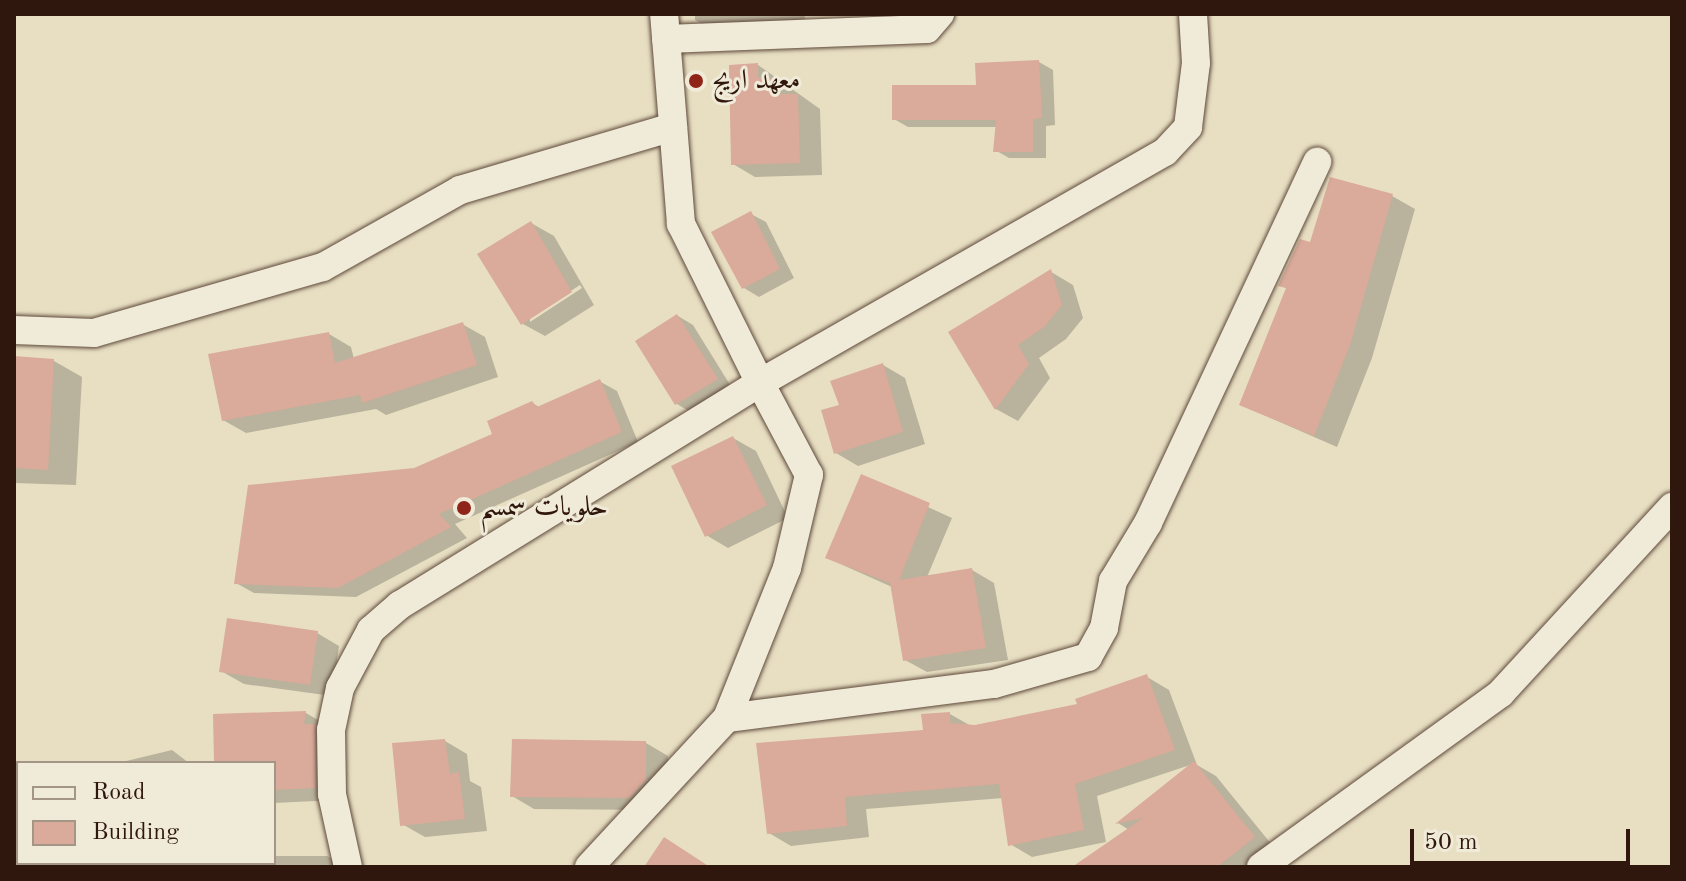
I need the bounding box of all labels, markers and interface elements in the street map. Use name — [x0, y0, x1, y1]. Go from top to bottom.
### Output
place label: معهد اريج — [712, 64, 800, 98]
marker: معهد اريج — [687, 72, 705, 90]
place label: حلويات سمسم — [480, 491, 608, 525]
marker: حلويات سمسم — [455, 499, 473, 517]
legend — [16, 761, 276, 865]
text: Road — [92, 781, 145, 805]
scale bar — [1414, 813, 1634, 863]
text: Building — [92, 821, 179, 845]
text: 50 m — [1424, 831, 1478, 855]

